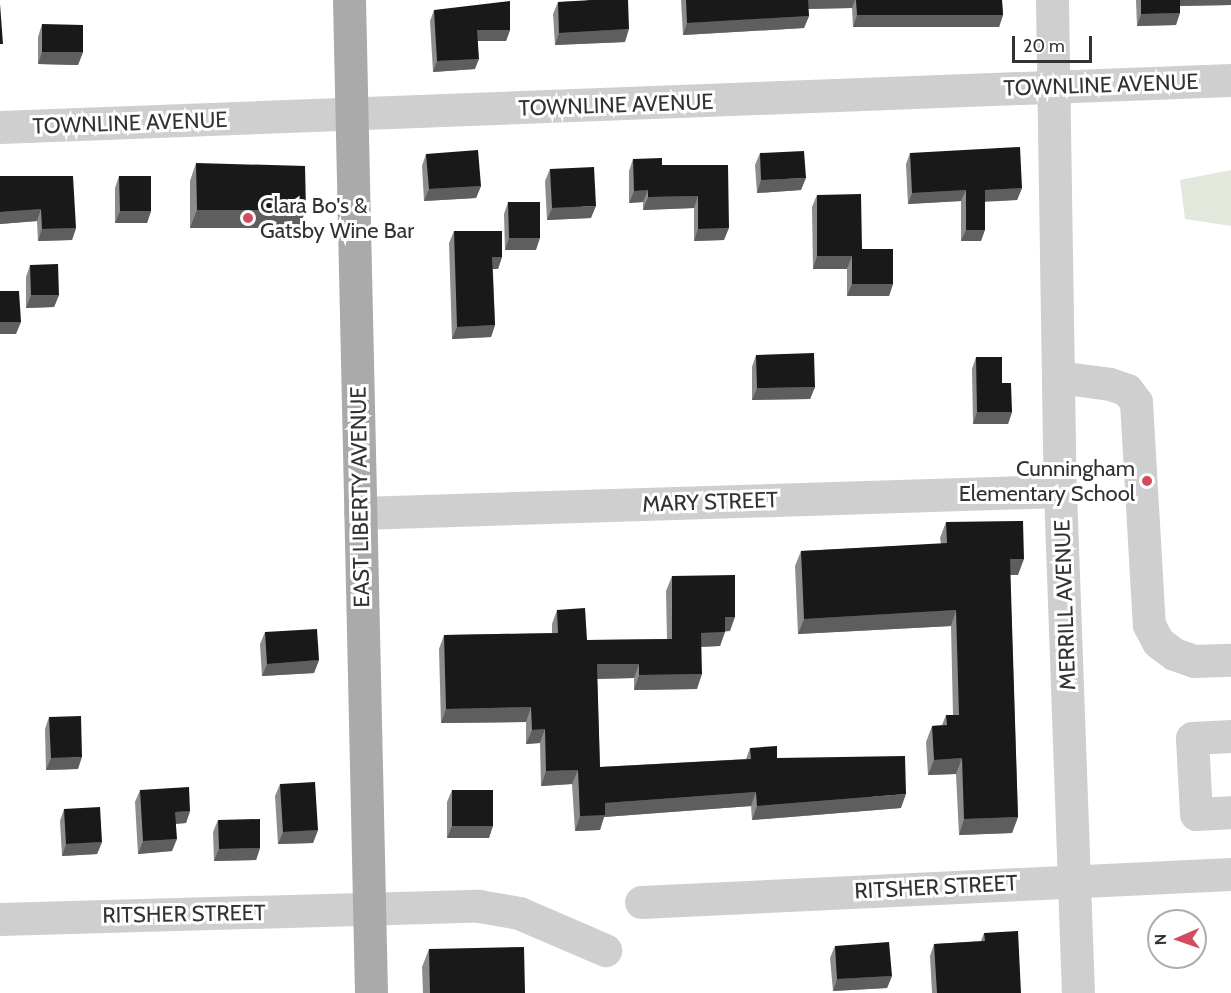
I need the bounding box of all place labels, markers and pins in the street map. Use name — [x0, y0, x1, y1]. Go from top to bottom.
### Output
place label: Clara Bo's & Gatsby Wine Bar — [260, 192, 414, 243]
marker: Clara Bo's & Gatsby Wine Bar — [241, 211, 255, 225]
place label: Cunningham Elementary School — [959, 455, 1135, 506]
marker: Cunningham Elementary School — [1140, 474, 1154, 488]

